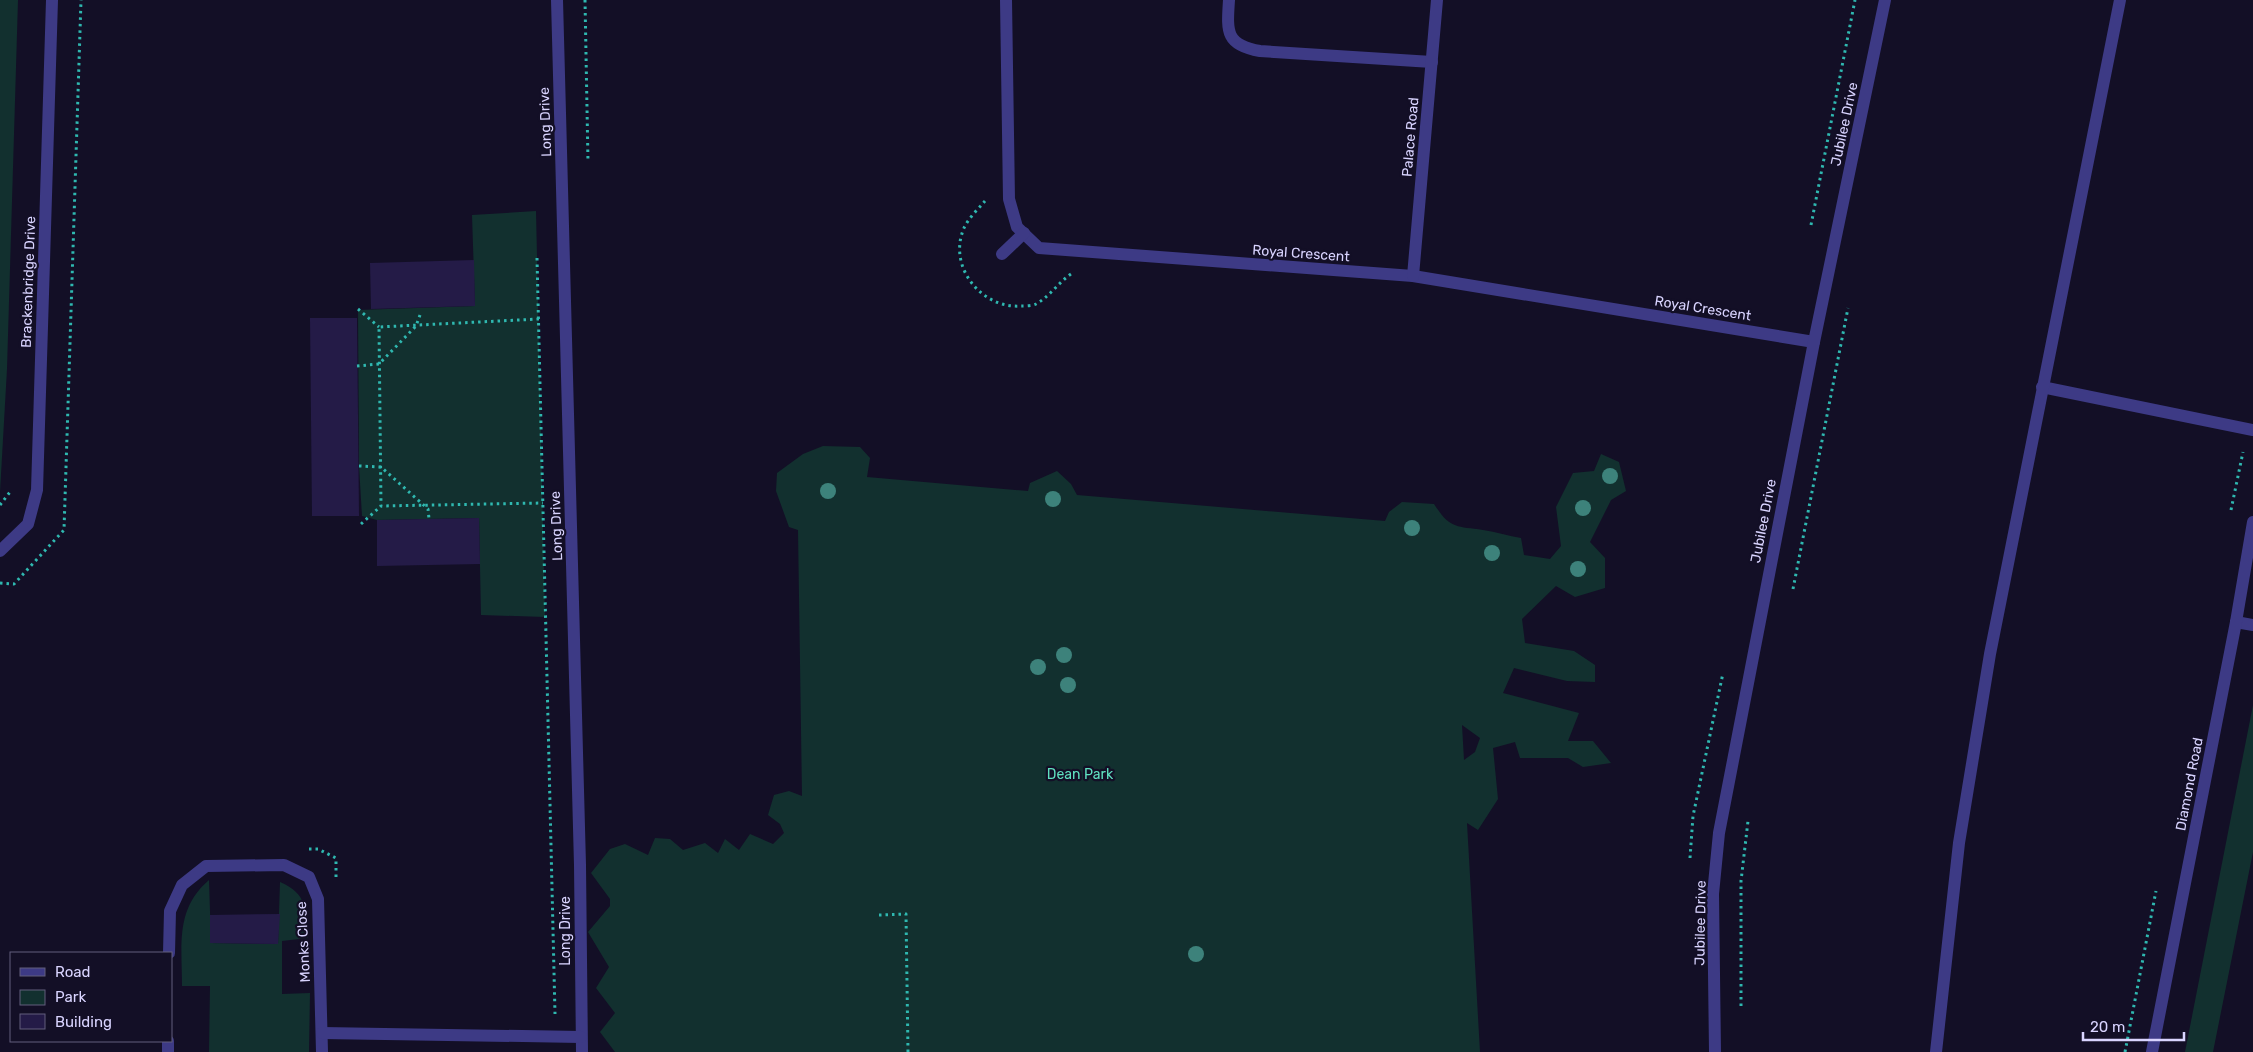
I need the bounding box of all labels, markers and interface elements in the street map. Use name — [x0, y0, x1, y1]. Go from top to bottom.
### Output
street label: Jubilee Drive — [1827, 81, 1862, 168]
street label: Long Drive — [536, 87, 555, 157]
street label: Palace Road — [1399, 97, 1422, 178]
street label: Brackenbridge Drive — [18, 216, 39, 348]
street label: Royal Crescent — [1252, 242, 1351, 265]
street label: Royal Crescent — [1653, 292, 1753, 325]
street label: Jubilee Drive — [1747, 478, 1780, 565]
street label: Long Drive — [547, 491, 566, 561]
street label: Diamond Road — [2172, 736, 2207, 832]
park label: Dean Park — [1047, 766, 1114, 783]
street label: Jubilee Drive — [1691, 880, 1710, 966]
street label: Long Drive — [557, 896, 574, 966]
street label: Monks Close — [293, 901, 314, 983]
legend — [10, 952, 172, 1042]
text: Road — [55, 963, 91, 981]
text: Park — [55, 988, 86, 1006]
scale bar — [2083, 1010, 2184, 1042]
text: Building — [55, 1013, 112, 1031]
text: 20 m — [2090, 1018, 2125, 1036]

